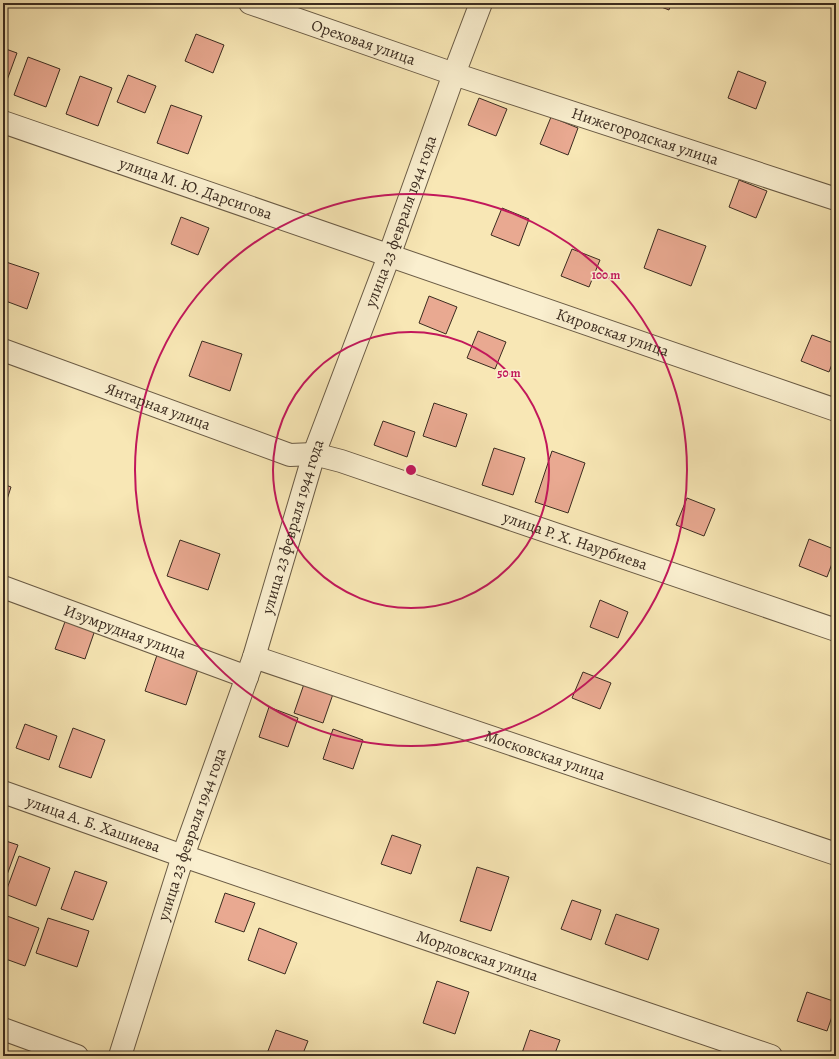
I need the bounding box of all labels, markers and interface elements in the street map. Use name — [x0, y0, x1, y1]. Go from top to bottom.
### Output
street label: Ореховая улица — [308, 14, 419, 71]
street label: Нижегородская улица — [569, 102, 722, 171]
street label: улица 23 февраля 1944 года — [359, 132, 442, 311]
street label: улица М. Ю. Дарсигова — [115, 152, 276, 225]
text: 100 m — [592, 267, 620, 283]
street label: Кировская улица — [553, 303, 672, 363]
text: 50 m — [497, 365, 521, 381]
street label: Янтарная улица — [102, 377, 214, 436]
street label: улица 23 февраля 1944 года — [256, 436, 330, 618]
centre of rings — [404, 463, 418, 477]
street label: улица Р. Х. Наурбиева — [499, 506, 651, 576]
street label: Изумрудная улица — [61, 599, 190, 665]
street label: Московская улица — [482, 725, 609, 786]
street label: улица 23 февраля 1944 года — [152, 744, 232, 924]
street label: улица А. Б. Хашиева — [23, 790, 164, 858]
street label: Мордовская улица — [414, 925, 542, 987]

